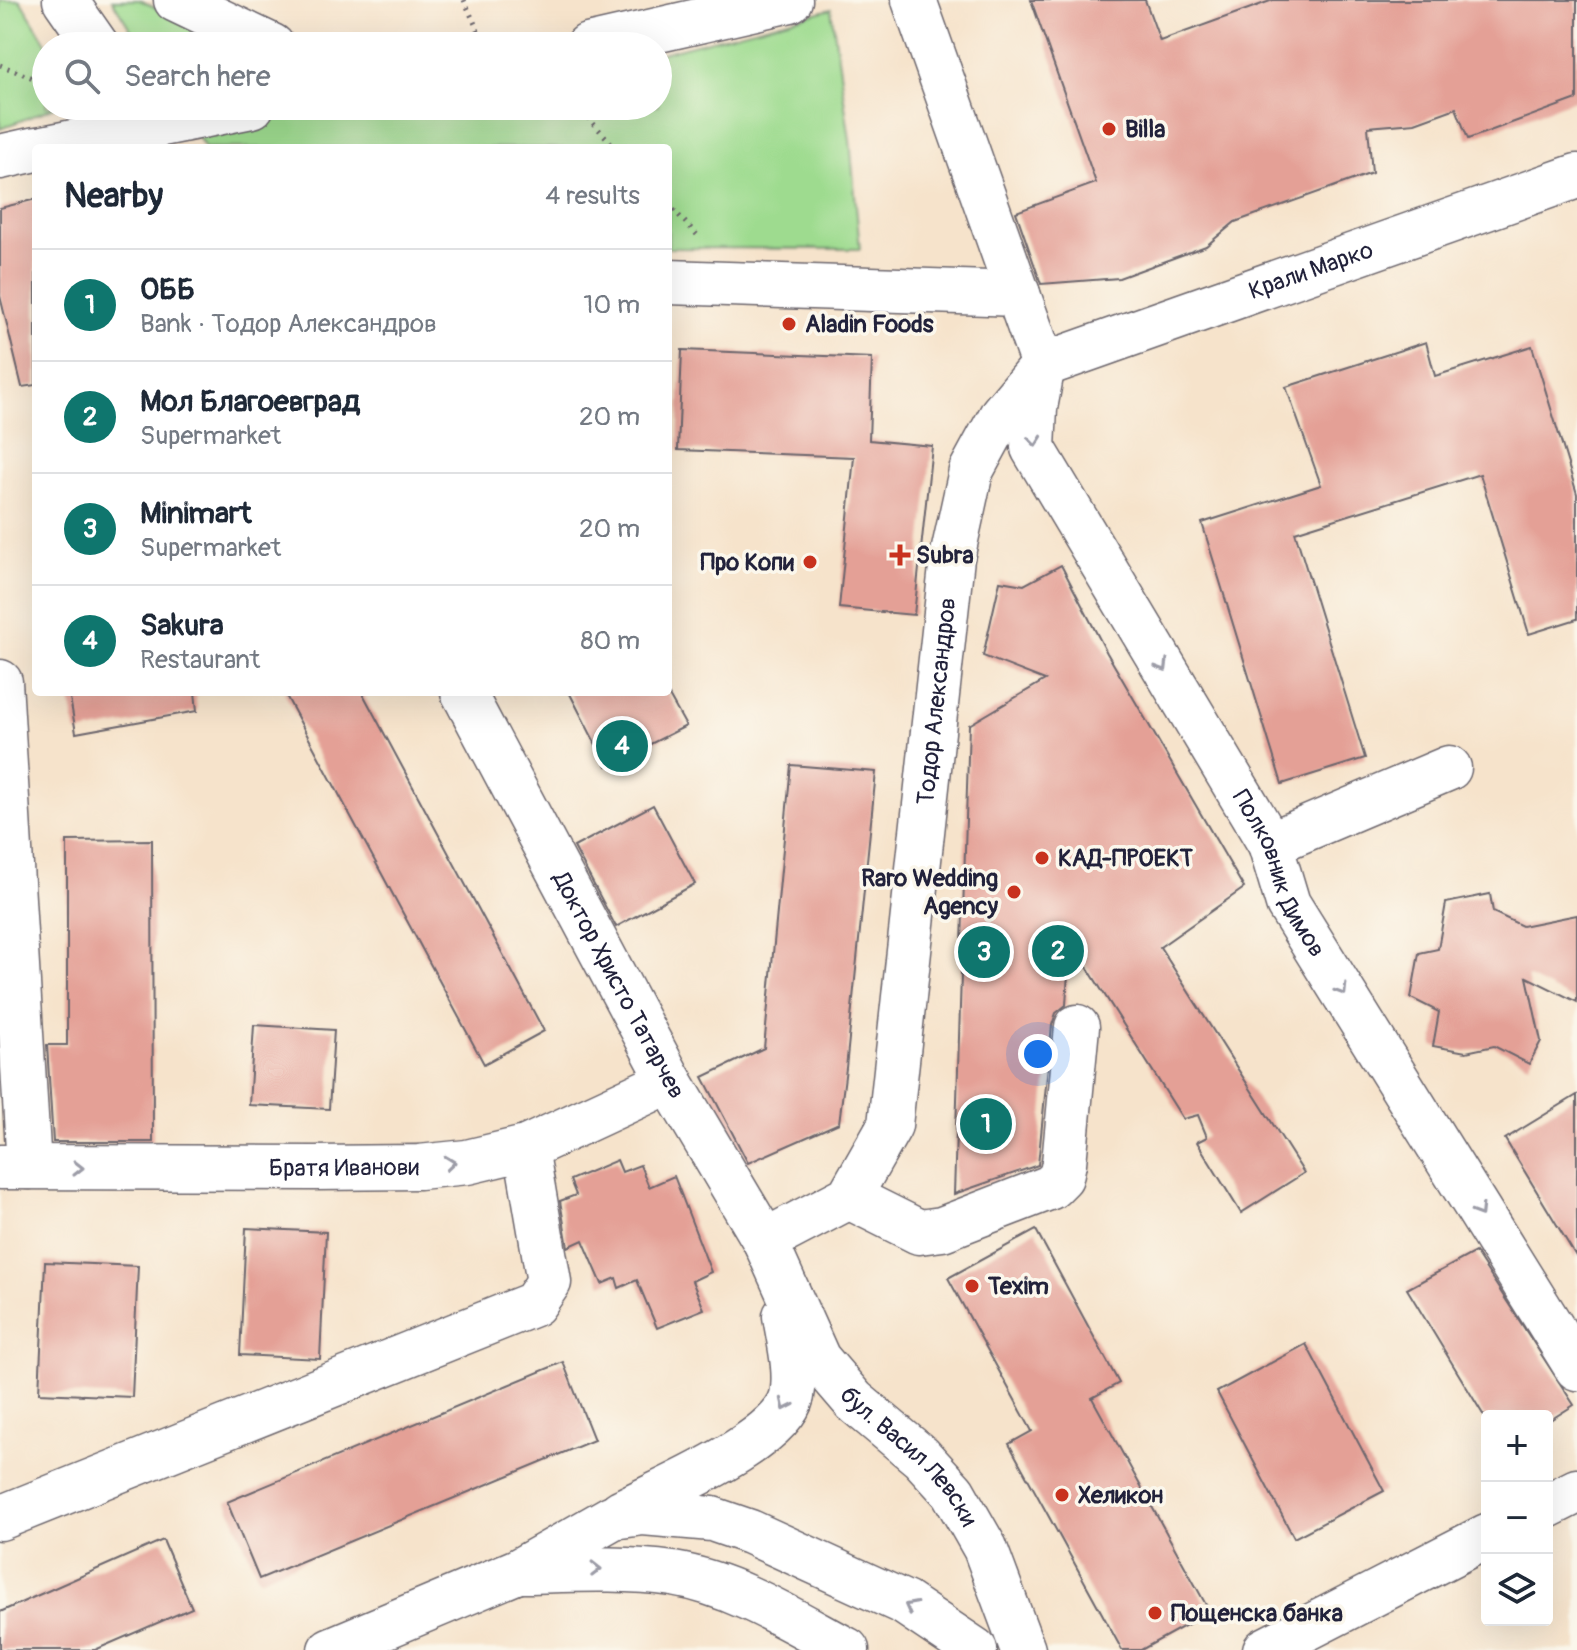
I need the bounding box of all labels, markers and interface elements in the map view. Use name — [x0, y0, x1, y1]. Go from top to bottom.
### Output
search box — [32, 32, 672, 120]
icon: search — [60, 54, 104, 98]
text: Search here — [124, 58, 271, 95]
place label: Billa — [1125, 115, 1165, 144]
marker: Billa — [1100, 120, 1118, 138]
text: Nearby — [64, 175, 163, 218]
text: 4 results — [545, 180, 640, 212]
street label: Крали Марко — [1245, 235, 1377, 306]
text: ОББ — [140, 271, 195, 308]
text: 1 — [85, 289, 95, 321]
text: 10 m — [583, 289, 640, 321]
text: Bank · Тодор Александров — [140, 308, 437, 340]
place label: Aladin Foods — [805, 310, 934, 339]
marker: Aladin Foods — [780, 315, 798, 333]
text: Мол Благоевград — [140, 383, 360, 420]
text: 2 — [83, 401, 97, 433]
text: 20 m — [579, 401, 640, 433]
text: Supermarket — [140, 420, 281, 452]
one-way arrow — [1027, 435, 1044, 448]
text: Minimart — [140, 495, 252, 532]
text: 3 — [83, 513, 97, 545]
text: 20 m — [579, 513, 640, 545]
text: Supermarket — [140, 532, 281, 564]
place label: Subra — [916, 541, 974, 570]
marker: Subra — [891, 546, 909, 564]
place label: Про Копи — [701, 548, 794, 577]
marker: Про Копи — [801, 553, 819, 571]
street label: Тодор Александров — [911, 596, 962, 806]
text: Sakura — [140, 607, 224, 644]
text: 4 — [82, 625, 98, 657]
text: 80 m — [580, 625, 640, 657]
text: Restaurant — [140, 644, 260, 676]
one-way arrow — [1153, 657, 1169, 672]
pin: 4 — [596, 716, 648, 776]
street label: Полковник Димов — [1226, 784, 1332, 962]
place label: КАД-ПРОЕКТ — [1058, 844, 1194, 873]
marker: КАД-ПРОЕКТ — [1033, 849, 1051, 867]
place label: Raro Wedding Agency — [861, 864, 999, 921]
street label: Доктор Христо Татарчев — [546, 866, 692, 1104]
marker: Raro Wedding Agency — [1005, 883, 1023, 901]
pin: 2 — [1032, 921, 1084, 981]
pin: 3 — [958, 922, 1010, 982]
one-way arrow — [1332, 981, 1348, 996]
your location — [1018, 1034, 1058, 1074]
pin: 1 — [960, 1094, 1012, 1154]
street label: Братя Иванови — [269, 1152, 420, 1183]
one-way arrow — [444, 1155, 457, 1172]
one-way arrow — [72, 1159, 85, 1176]
one-way arrow — [1470, 1202, 1485, 1217]
place label: Texim — [987, 1272, 1049, 1301]
marker: Texim — [963, 1277, 981, 1295]
street label: бул. Васил Левски — [834, 1381, 984, 1531]
one-way arrow — [780, 1397, 796, 1411]
map controls — [1481, 1410, 1553, 1626]
button: + — [1481, 1410, 1553, 1482]
place label: Хеликон — [1078, 1481, 1163, 1510]
button: − — [1481, 1482, 1553, 1554]
marker: Хеликон — [1053, 1486, 1071, 1504]
button: layers — [1481, 1554, 1553, 1626]
one-way arrow — [590, 1561, 603, 1578]
place label: Пощенска банка — [1171, 1599, 1343, 1628]
one-way arrow — [904, 1601, 918, 1616]
marker: Пощенска банка — [1146, 1604, 1164, 1622]

